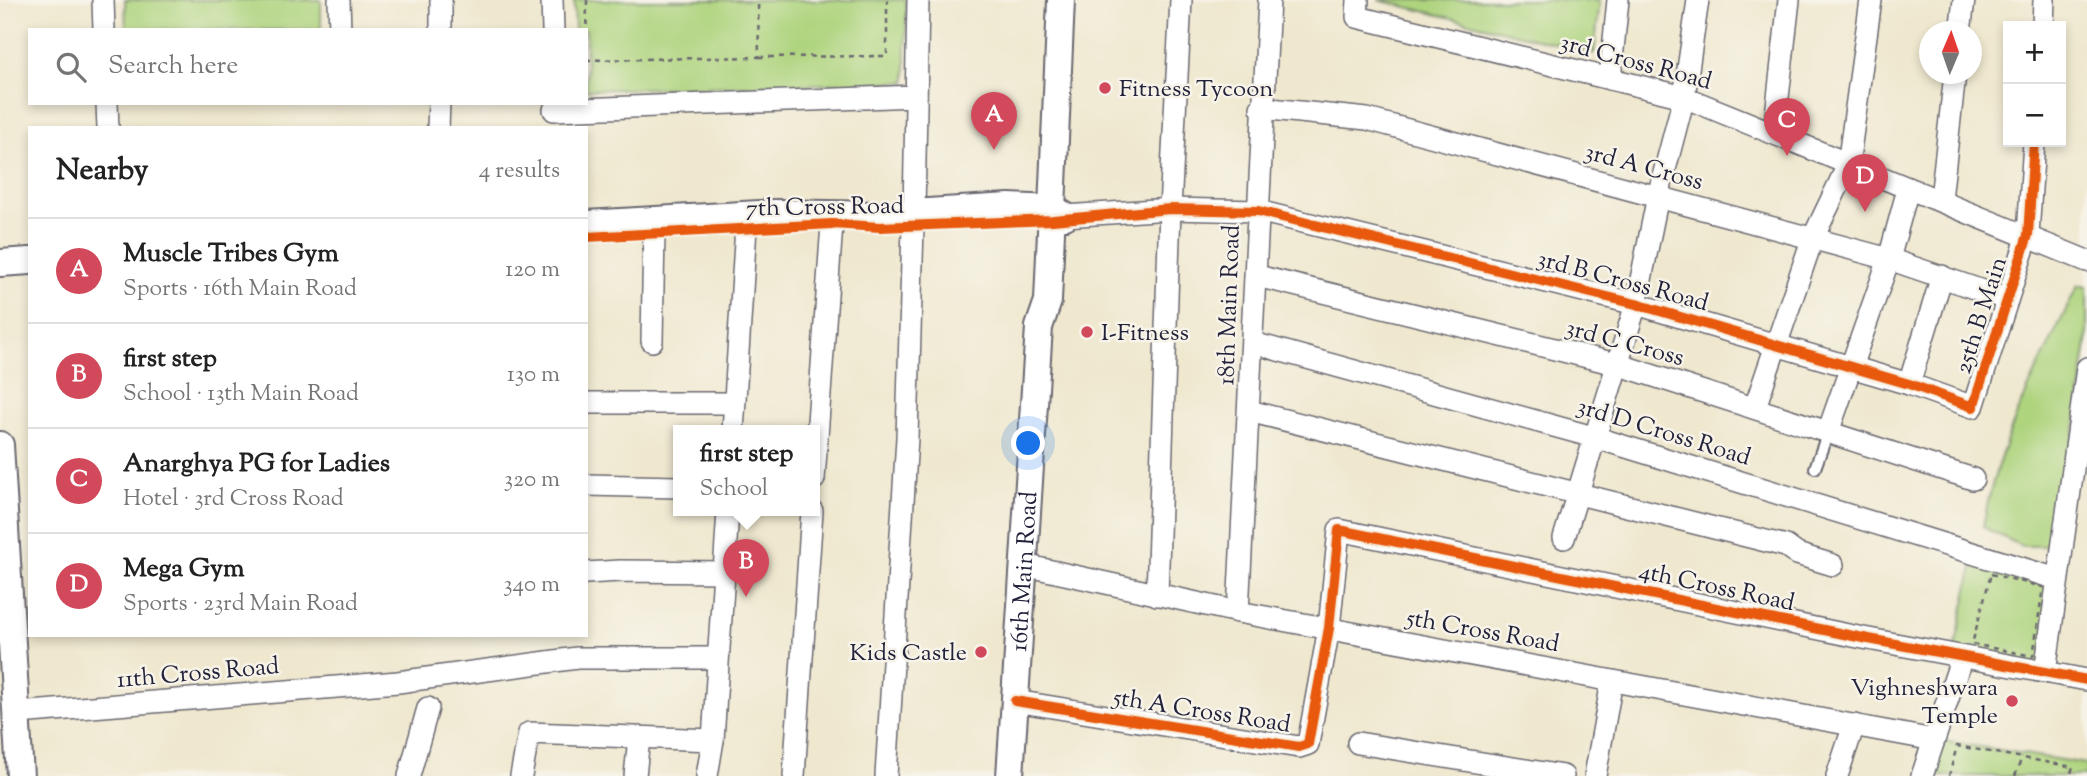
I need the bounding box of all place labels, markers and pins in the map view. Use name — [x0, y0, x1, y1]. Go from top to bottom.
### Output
place label: Fitness Tycoon — [1119, 73, 1274, 107]
marker: Fitness Tycoon — [1097, 80, 1113, 96]
pin: A — [971, 92, 1017, 150]
pin: C — [1764, 98, 1810, 156]
pin: D — [1842, 154, 1888, 212]
place label: I-Fitness — [1101, 317, 1189, 351]
marker: I-Fitness — [1079, 324, 1095, 340]
pin: B — [723, 539, 769, 597]
place label: Kids Castle — [849, 637, 967, 671]
marker: Kids Castle — [973, 644, 989, 660]
place label: Vighneshwara Temple — [1850, 672, 1998, 734]
marker: Vighneshwara Temple — [2004, 693, 2020, 709]

